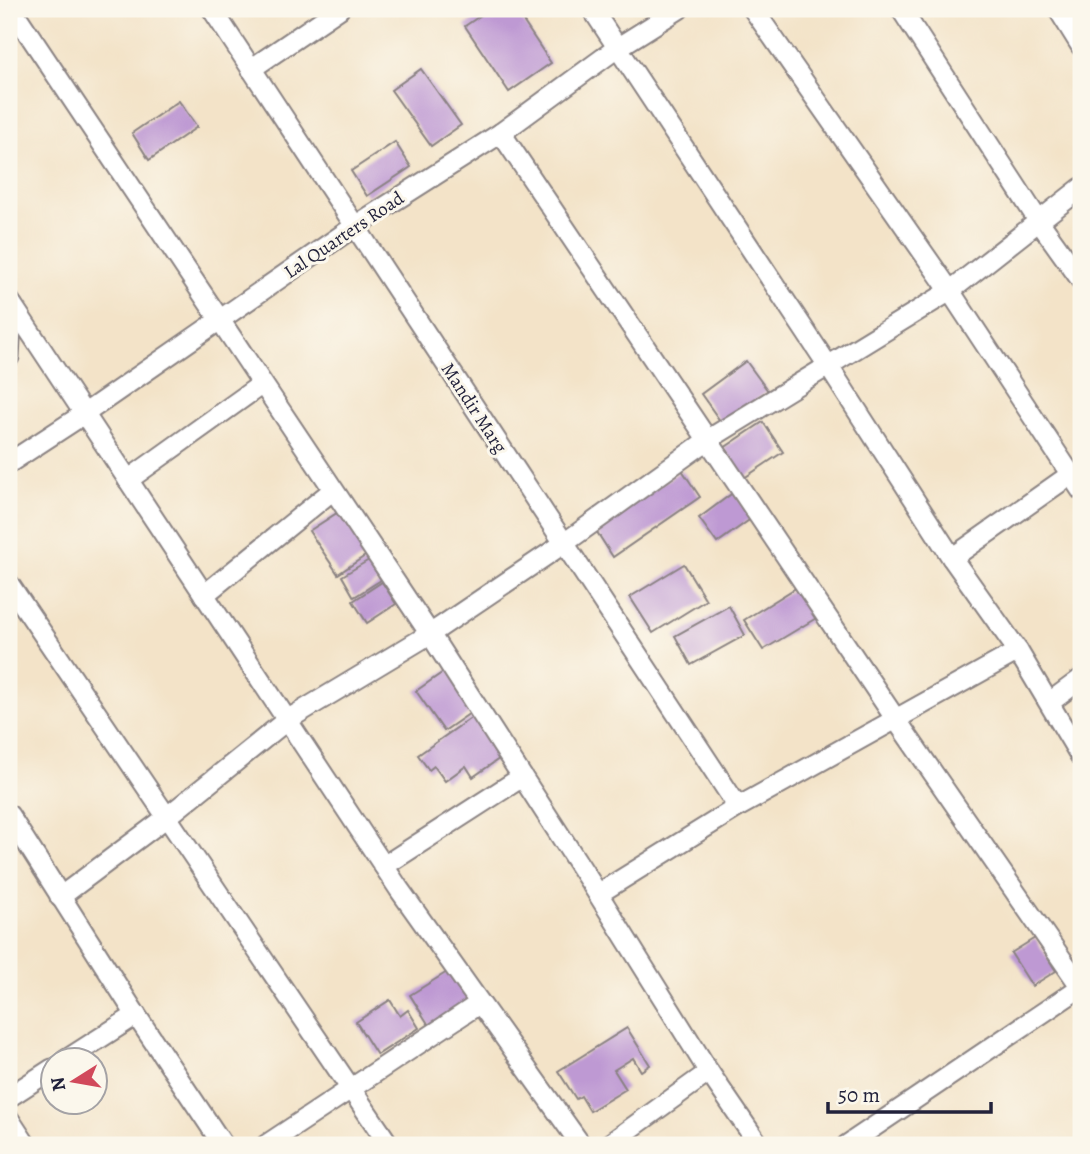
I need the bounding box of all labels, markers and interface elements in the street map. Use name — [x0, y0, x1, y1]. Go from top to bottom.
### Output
street label: Lal Quarters Road — [279, 185, 410, 285]
street label: Mandir Marg — [435, 358, 513, 459]
north arrow — [38, 1046, 108, 1116]
scale bar — [828, 1070, 990, 1114]
text: N — [44, 1075, 72, 1093]
text: 50 m — [838, 1081, 880, 1109]

